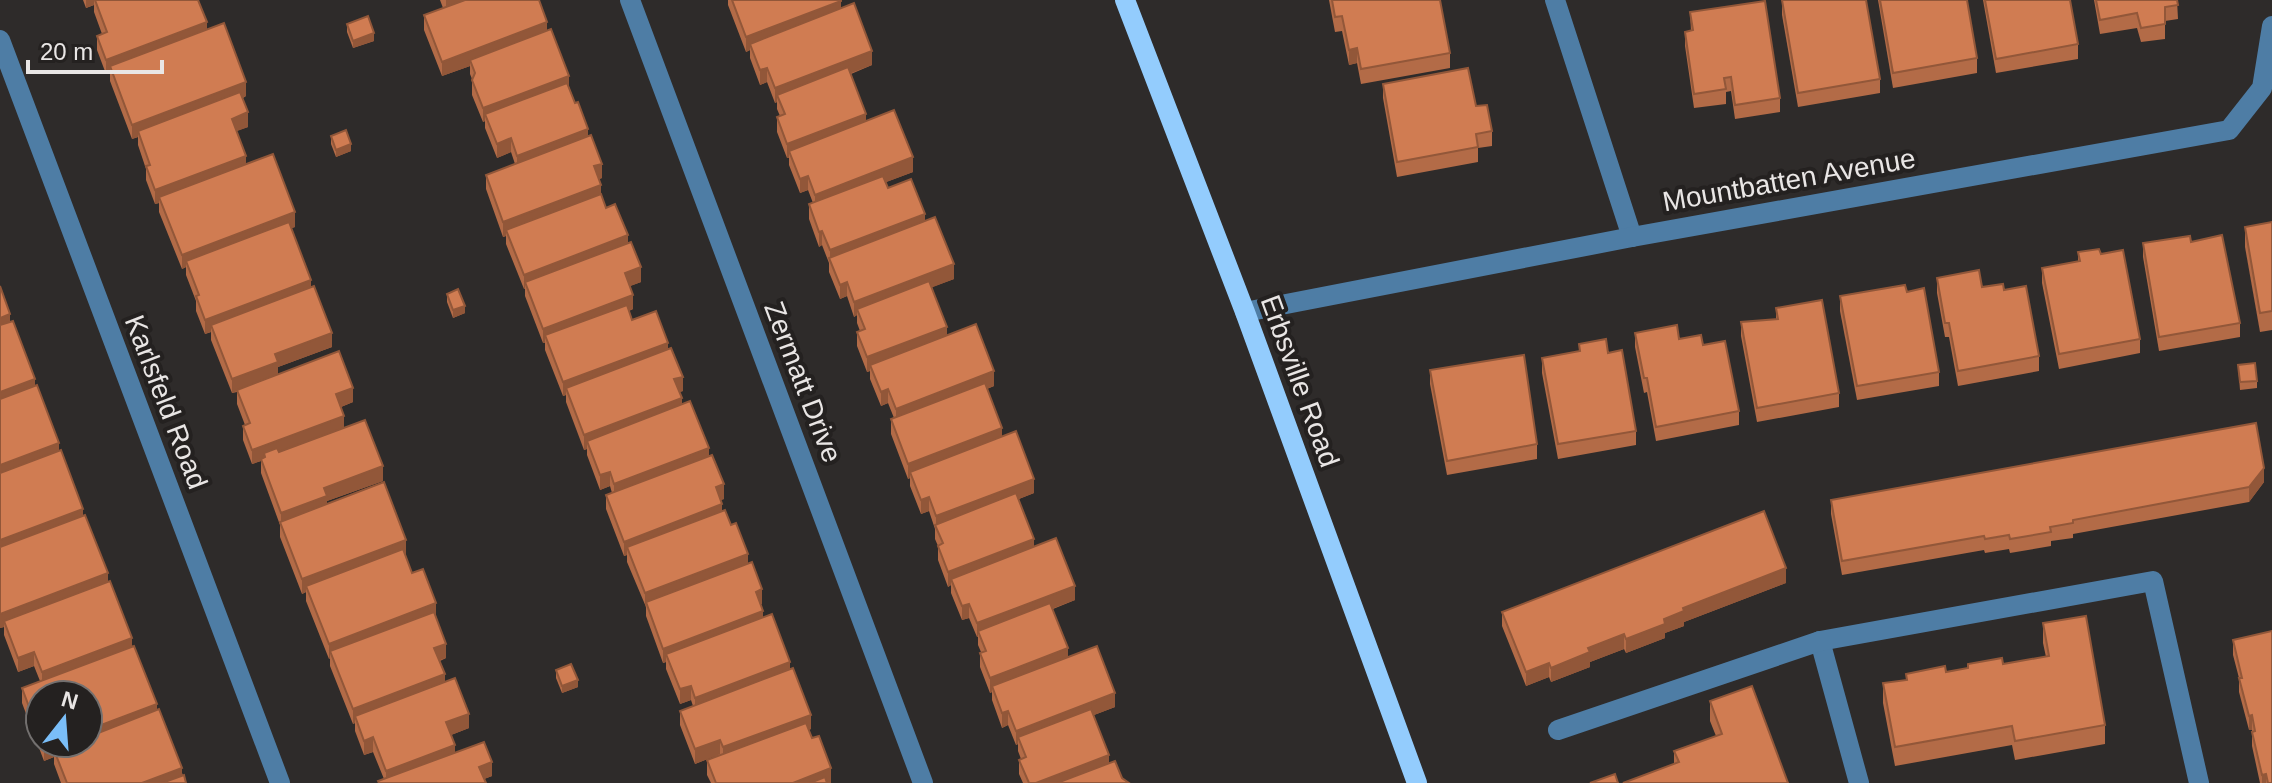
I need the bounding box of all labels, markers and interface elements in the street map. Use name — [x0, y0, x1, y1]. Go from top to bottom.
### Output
scale bar — [28, 24, 162, 74]
text: 20 m — [40, 38, 93, 65]
street label: Mountbatten Avenue — [1660, 142, 1918, 218]
street label: Erbsville Road — [1255, 291, 1345, 471]
street label: Zermatt Drive — [758, 297, 848, 467]
street label: Karlsfeld Road — [119, 311, 213, 493]
north arrow — [24, 679, 104, 759]
text: N — [58, 686, 81, 715]

